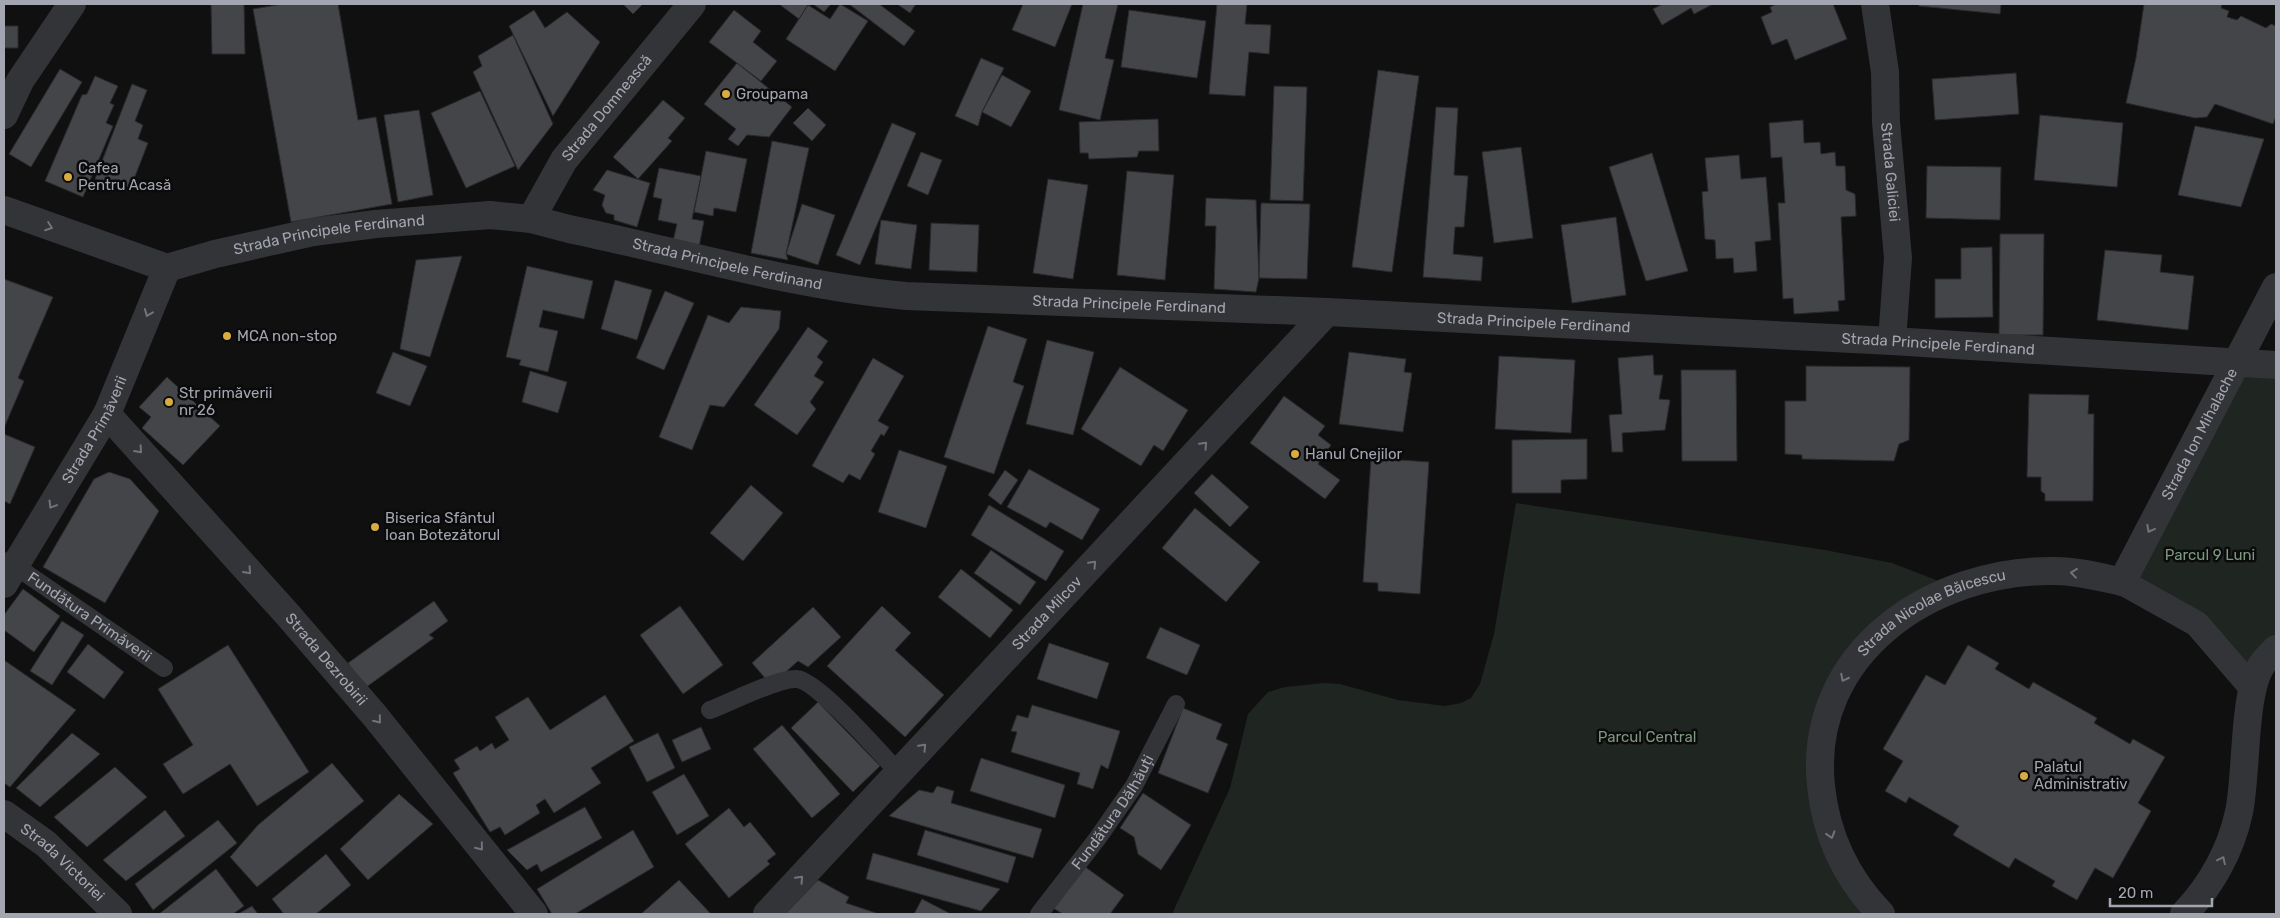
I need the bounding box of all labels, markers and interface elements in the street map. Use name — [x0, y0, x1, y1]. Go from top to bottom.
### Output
street label: Strada Domnească — [558, 51, 656, 165]
place label: Groupama — [736, 85, 808, 103]
marker: Groupama — [720, 88, 732, 100]
street label: Strada Galiciei — [1877, 122, 1904, 223]
place label: Cafea Pentru Acasă — [78, 159, 171, 194]
marker: Cafea Pentru Acasă — [62, 171, 74, 183]
street label: Strada Principele Ferdinand — [232, 211, 425, 259]
one-way arrow — [45, 221, 53, 231]
street label: Strada Principele Ferdinand — [631, 234, 824, 294]
street label: Strada Principele Ferdinand — [1032, 292, 1226, 317]
one-way arrow — [144, 308, 154, 317]
street label: Strada Principele Ferdinand — [1437, 309, 1631, 337]
place label: MCA non-stop — [237, 327, 337, 345]
street label: Strada Principele Ferdinand — [1841, 329, 2035, 359]
marker: MCA non-stop — [221, 330, 233, 342]
street label: Strada Ion Mihalache — [2157, 365, 2241, 503]
street label: Strada Primăverii — [58, 373, 131, 487]
place label: Str primăverii nr 26 — [179, 384, 272, 419]
marker: Str primăverii nr 26 — [163, 396, 175, 408]
one-way arrow — [1198, 441, 1207, 450]
one-way arrow — [134, 445, 143, 454]
place label: Hanul Cnejilor — [1305, 445, 1403, 463]
marker: Hanul Cnejilor — [1289, 448, 1301, 460]
one-way arrow — [48, 499, 58, 508]
place label: Biserica Sfântul Ioan Botezătorul — [385, 509, 500, 544]
marker: Biserica Sfântul Ioan Botezătorul — [369, 521, 381, 533]
one-way arrow — [2146, 524, 2156, 533]
park label: Parcul 9 Luni — [2165, 546, 2255, 564]
one-way arrow — [1087, 560, 1096, 569]
one-way arrow — [242, 566, 251, 575]
street label: Strada Nicolae Bălcescu — [1854, 566, 2007, 660]
street label: Fundătura Primăverii — [24, 568, 155, 666]
one-way arrow — [2070, 568, 2078, 579]
street label: Strada Milcov — [1008, 572, 1086, 654]
street label: Strada Dezrobirii — [281, 609, 371, 709]
one-way arrow — [1840, 673, 1850, 682]
one-way arrow — [373, 714, 381, 723]
park label: Parcul Central — [1598, 728, 1696, 746]
one-way arrow — [917, 744, 926, 753]
street label: Fundătura Dălhăuți — [1068, 752, 1157, 873]
place label: Palatul Administrativ — [2034, 758, 2128, 793]
marker: Palatul Administrativ — [2018, 770, 2030, 782]
street label: Strada Victoriei — [17, 820, 108, 905]
one-way arrow — [1826, 830, 1836, 838]
one-way arrow — [474, 841, 483, 850]
one-way arrow — [2216, 856, 2226, 865]
one-way arrow — [794, 875, 803, 884]
scale bar — [2110, 876, 2212, 908]
text: 20 m — [2118, 884, 2153, 902]

